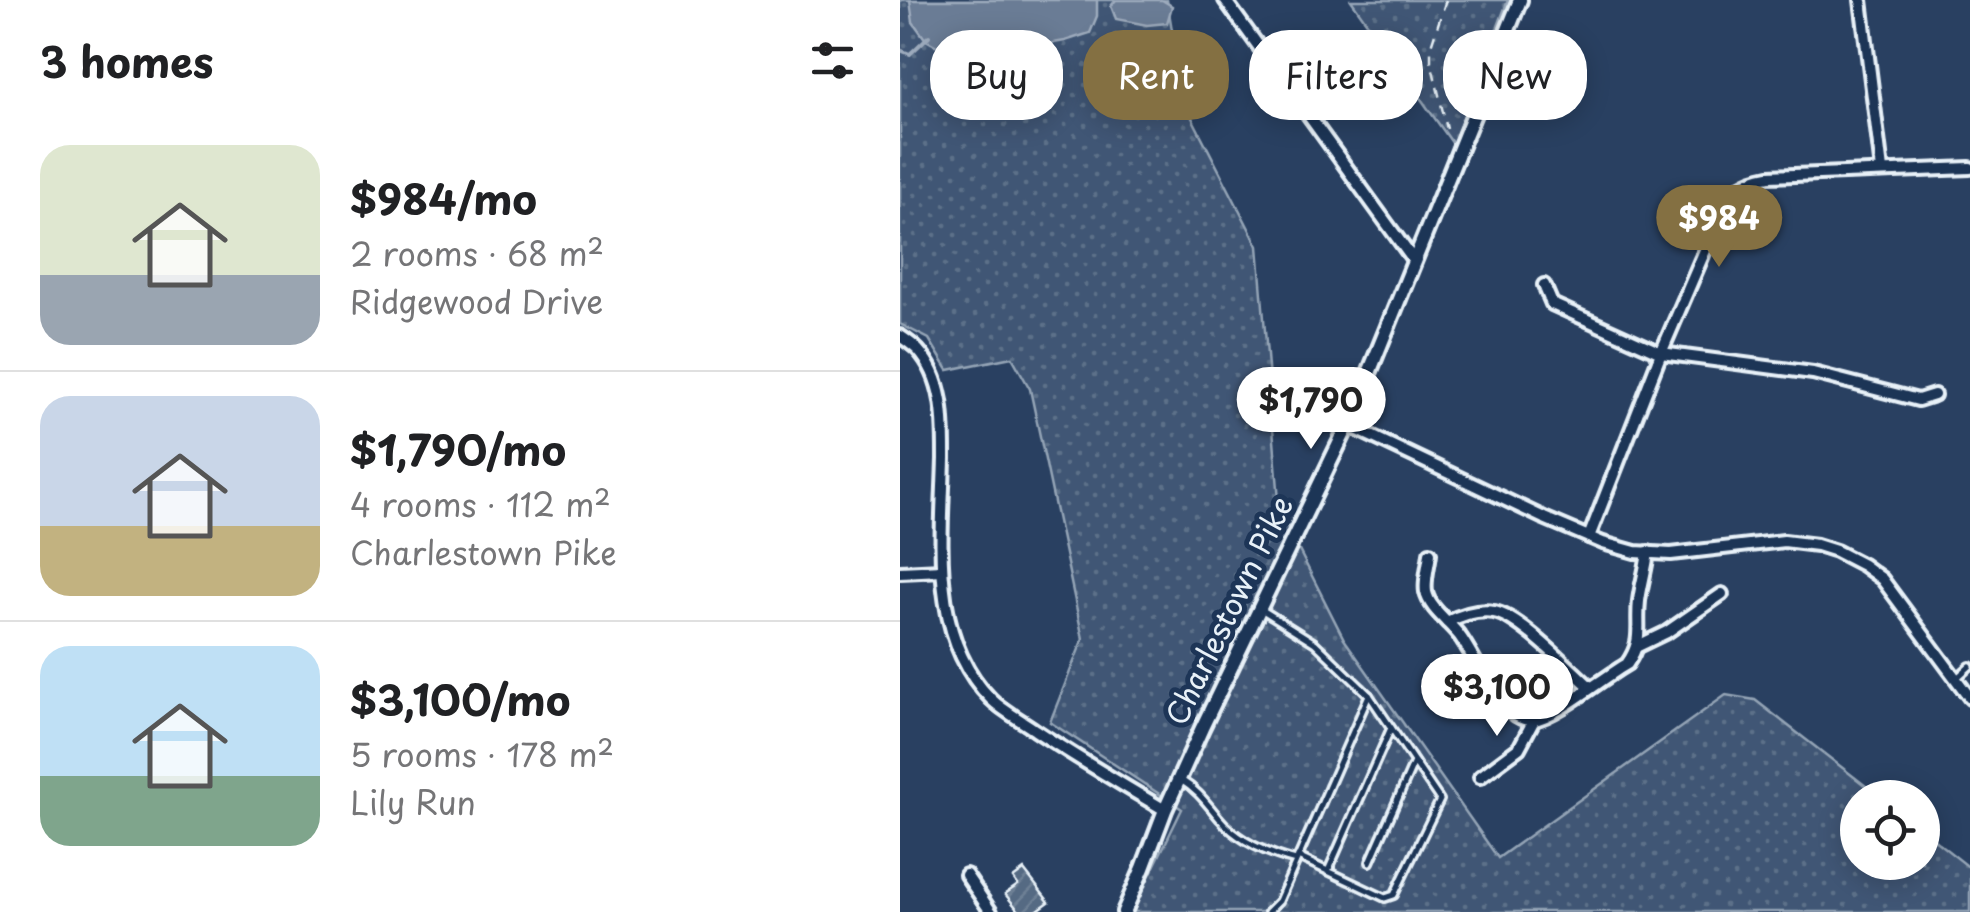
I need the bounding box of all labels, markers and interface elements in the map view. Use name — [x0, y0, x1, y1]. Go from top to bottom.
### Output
text: 3 homes — [40, 29, 213, 92]
chip: Buy — [930, 30, 1063, 120]
chip: Rent — [1083, 30, 1229, 120]
chip: Filters — [1249, 30, 1423, 120]
chip: New — [1443, 30, 1587, 120]
icon: filters — [805, 33, 860, 88]
text: $984/mo — [350, 166, 537, 229]
icon: home — [120, 185, 240, 305]
pin: $984 — [1660, 185, 1778, 270]
text: $984 — [1678, 193, 1760, 241]
text: 2 rooms · 68 m² — [350, 229, 604, 277]
text: Ridgewood Drive — [350, 277, 603, 325]
pin: $1,790 — [1230, 367, 1392, 452]
text: $1,790 — [1259, 375, 1363, 423]
text: $1,790/mo — [350, 417, 566, 480]
icon: home — [120, 436, 240, 556]
text: 4 rooms · 112 m² — [350, 480, 611, 528]
street label: Charlestown Pike — [1153, 488, 1303, 732]
text: Charlestown Pike — [350, 528, 617, 576]
pin: $3,100 — [1416, 654, 1578, 739]
text: $3,100 — [1443, 662, 1551, 710]
text: $3,100/mo — [350, 667, 570, 730]
icon: home — [120, 686, 240, 806]
text: 5 rooms · 178 m² — [350, 730, 614, 778]
text: Lily Run — [350, 778, 476, 826]
map controls — [1840, 780, 1940, 880]
button: locate — [1840, 780, 1940, 880]

